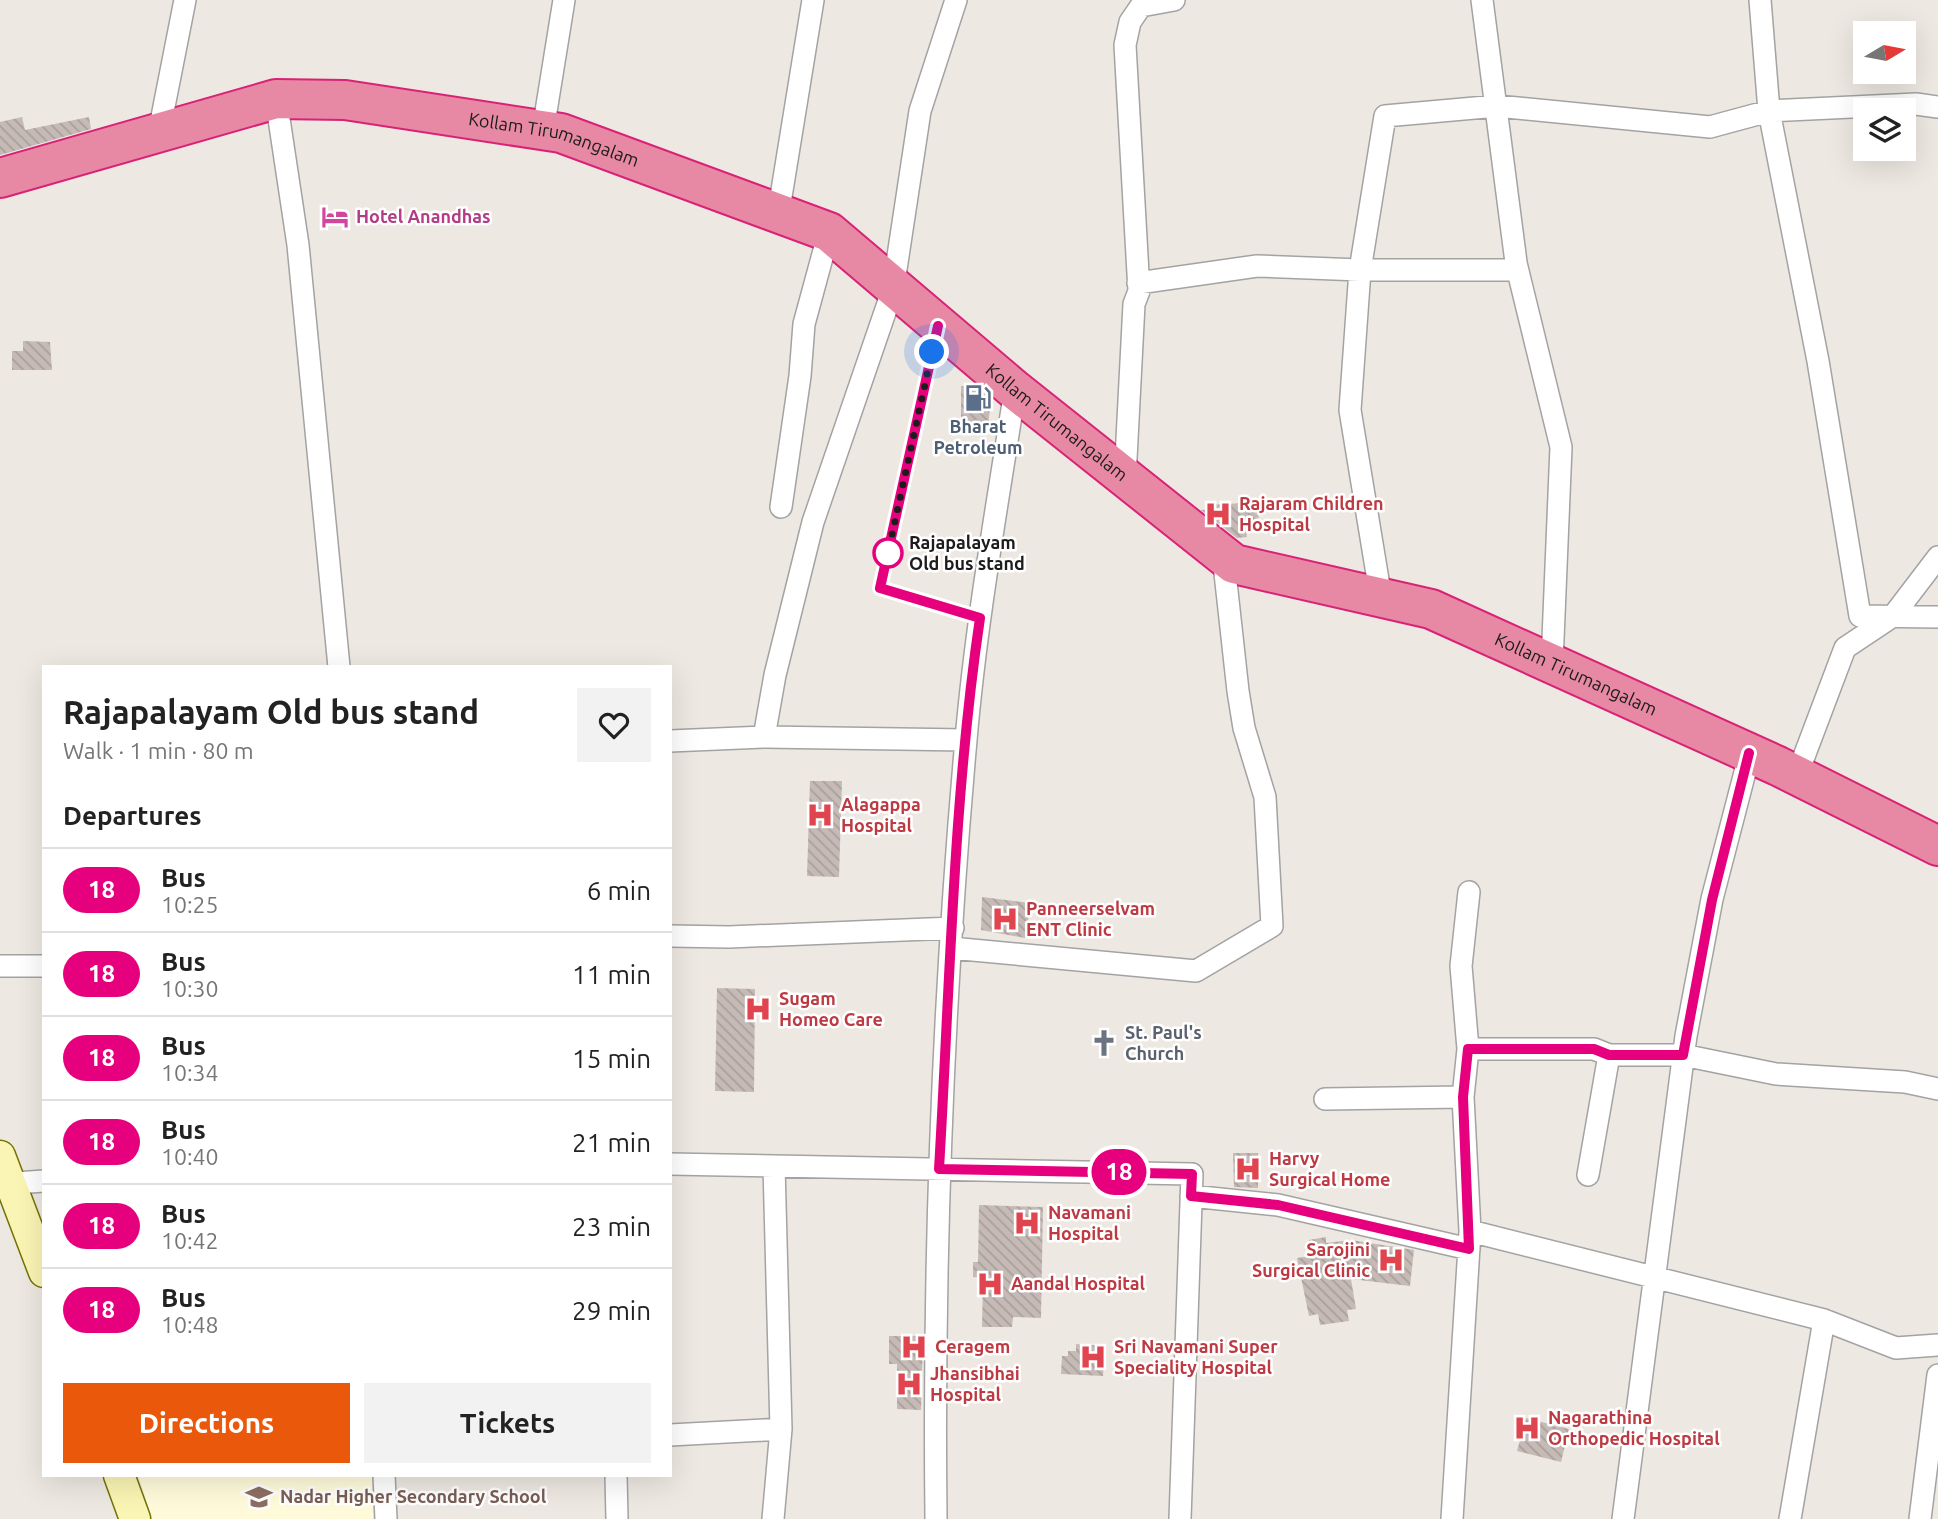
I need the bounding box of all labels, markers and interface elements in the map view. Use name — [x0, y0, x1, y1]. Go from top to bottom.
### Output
north arrow — [1853, 21, 1916, 84]
map controls — [1853, 21, 1916, 161]
button: layers — [1853, 98, 1916, 161]
street label: Kollam Tirumangalam — [467, 108, 642, 170]
hotel icon: Hotel Anandhas — [320, 202, 350, 232]
place label: Hotel Anandhas — [356, 206, 491, 226]
your location — [914, 334, 949, 369]
street label: Kollam Tirumangalam — [982, 359, 1132, 485]
fuel station icon: Bharat Petroleum — [963, 383, 993, 413]
place label: Bharat Petroleum — [933, 416, 1023, 457]
place label: Rajaram Children Hospital — [1239, 493, 1384, 534]
hospital icon: Rajaram Children Hospital — [1203, 499, 1233, 529]
place label: Rajapalayam Old bus stand — [909, 532, 1025, 573]
marker: Rajapalayam Old bus stand — [873, 538, 903, 568]
street label: Kollam Tirumangalam — [1492, 628, 1660, 719]
button: heart — [577, 688, 651, 762]
text: Rajapalayam Old bus stand — [63, 693, 479, 730]
text: Walk · 1 min · 80 m — [63, 738, 254, 763]
place label: Alagappa Hospital — [841, 794, 921, 835]
hospital icon: Alagappa Hospital — [805, 800, 835, 830]
text: Departures — [63, 801, 201, 830]
text: Bus — [161, 863, 206, 892]
text: 18 — [88, 876, 115, 903]
text: 6 min — [587, 876, 651, 905]
text: 10:25 — [161, 892, 219, 917]
place label: Panneerselvam ENT Clinic — [1026, 898, 1155, 939]
hospital icon: Panneerselvam ENT Clinic — [990, 904, 1020, 934]
text: Bus — [161, 947, 206, 976]
text: 18 — [88, 960, 115, 987]
text: 11 min — [572, 960, 651, 989]
text: 10:30 — [161, 976, 219, 1001]
place label: Sugam Homeo Care — [779, 988, 883, 1029]
hospital icon: Sugam Homeo Care — [743, 994, 773, 1024]
place label: St. Paul's Church — [1125, 1022, 1202, 1063]
church icon: St. Paul's Church — [1089, 1028, 1119, 1058]
text: Bus — [161, 1031, 206, 1060]
text: 18 — [88, 1044, 115, 1071]
text: 15 min — [572, 1044, 651, 1073]
text: 10:34 — [161, 1060, 219, 1085]
text: Bus — [161, 1115, 206, 1144]
text: 18 — [88, 1128, 115, 1155]
text: 21 min — [572, 1128, 651, 1157]
text: 10:40 — [161, 1144, 219, 1169]
place label: Harvy Surgical Home — [1269, 1148, 1390, 1189]
line badge: 18 — [1088, 1149, 1150, 1195]
hospital icon: Harvy Surgical Home — [1233, 1154, 1263, 1184]
text: 18 — [1105, 1158, 1133, 1185]
text: Bus — [161, 1199, 206, 1228]
place label: Navamani Hospital — [1048, 1202, 1131, 1243]
hospital icon: Navamani Hospital — [1012, 1208, 1042, 1238]
text: 18 — [88, 1212, 115, 1239]
text: 23 min — [572, 1212, 651, 1241]
text: 10:42 — [161, 1228, 219, 1253]
place label: Sarojini Surgical Clinic — [1252, 1239, 1370, 1280]
hospital icon: Sarojini Surgical Clinic — [1376, 1245, 1406, 1275]
hospital icon: Aandal Hospital — [975, 1269, 1005, 1299]
place label: Aandal Hospital — [1011, 1273, 1146, 1293]
text: Bus — [161, 1283, 206, 1312]
text: 18 — [88, 1296, 115, 1323]
text: 29 min — [572, 1296, 651, 1325]
text: 10:48 — [161, 1312, 219, 1337]
hospital icon: Ceragem — [899, 1332, 929, 1362]
place label: Ceragem — [935, 1336, 1010, 1356]
place label: Sri Navamani Super Speciality Hospital — [1114, 1336, 1278, 1377]
hospital icon: Sri Navamani Super Speciality Hospital — [1078, 1342, 1108, 1372]
place label: Jhansibhai Hospital — [930, 1363, 1020, 1404]
hospital icon: Jhansibhai Hospital — [894, 1369, 924, 1399]
button: Directions — [63, 1383, 350, 1463]
button: Tickets — [364, 1383, 651, 1463]
place label: Nagarathina Orthopedic Hospital — [1548, 1407, 1720, 1448]
hospital icon: Nagarathina Orthopedic Hospital — [1512, 1413, 1542, 1443]
school or university icon: Nadar Higher Secondary School — [244, 1482, 274, 1512]
place label: Nadar Higher Secondary School — [280, 1486, 547, 1506]

